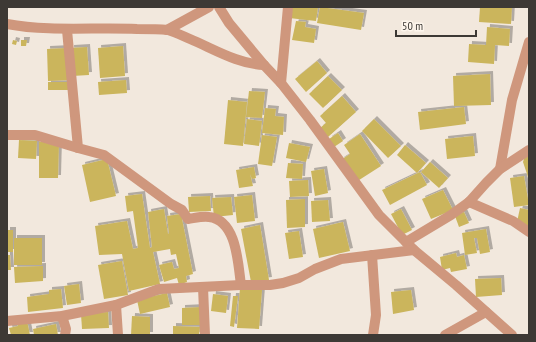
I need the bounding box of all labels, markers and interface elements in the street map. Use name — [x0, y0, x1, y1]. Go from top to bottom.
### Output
scale bar — [396, 12, 476, 38]
text: 50 m — [402, 18, 423, 33]

